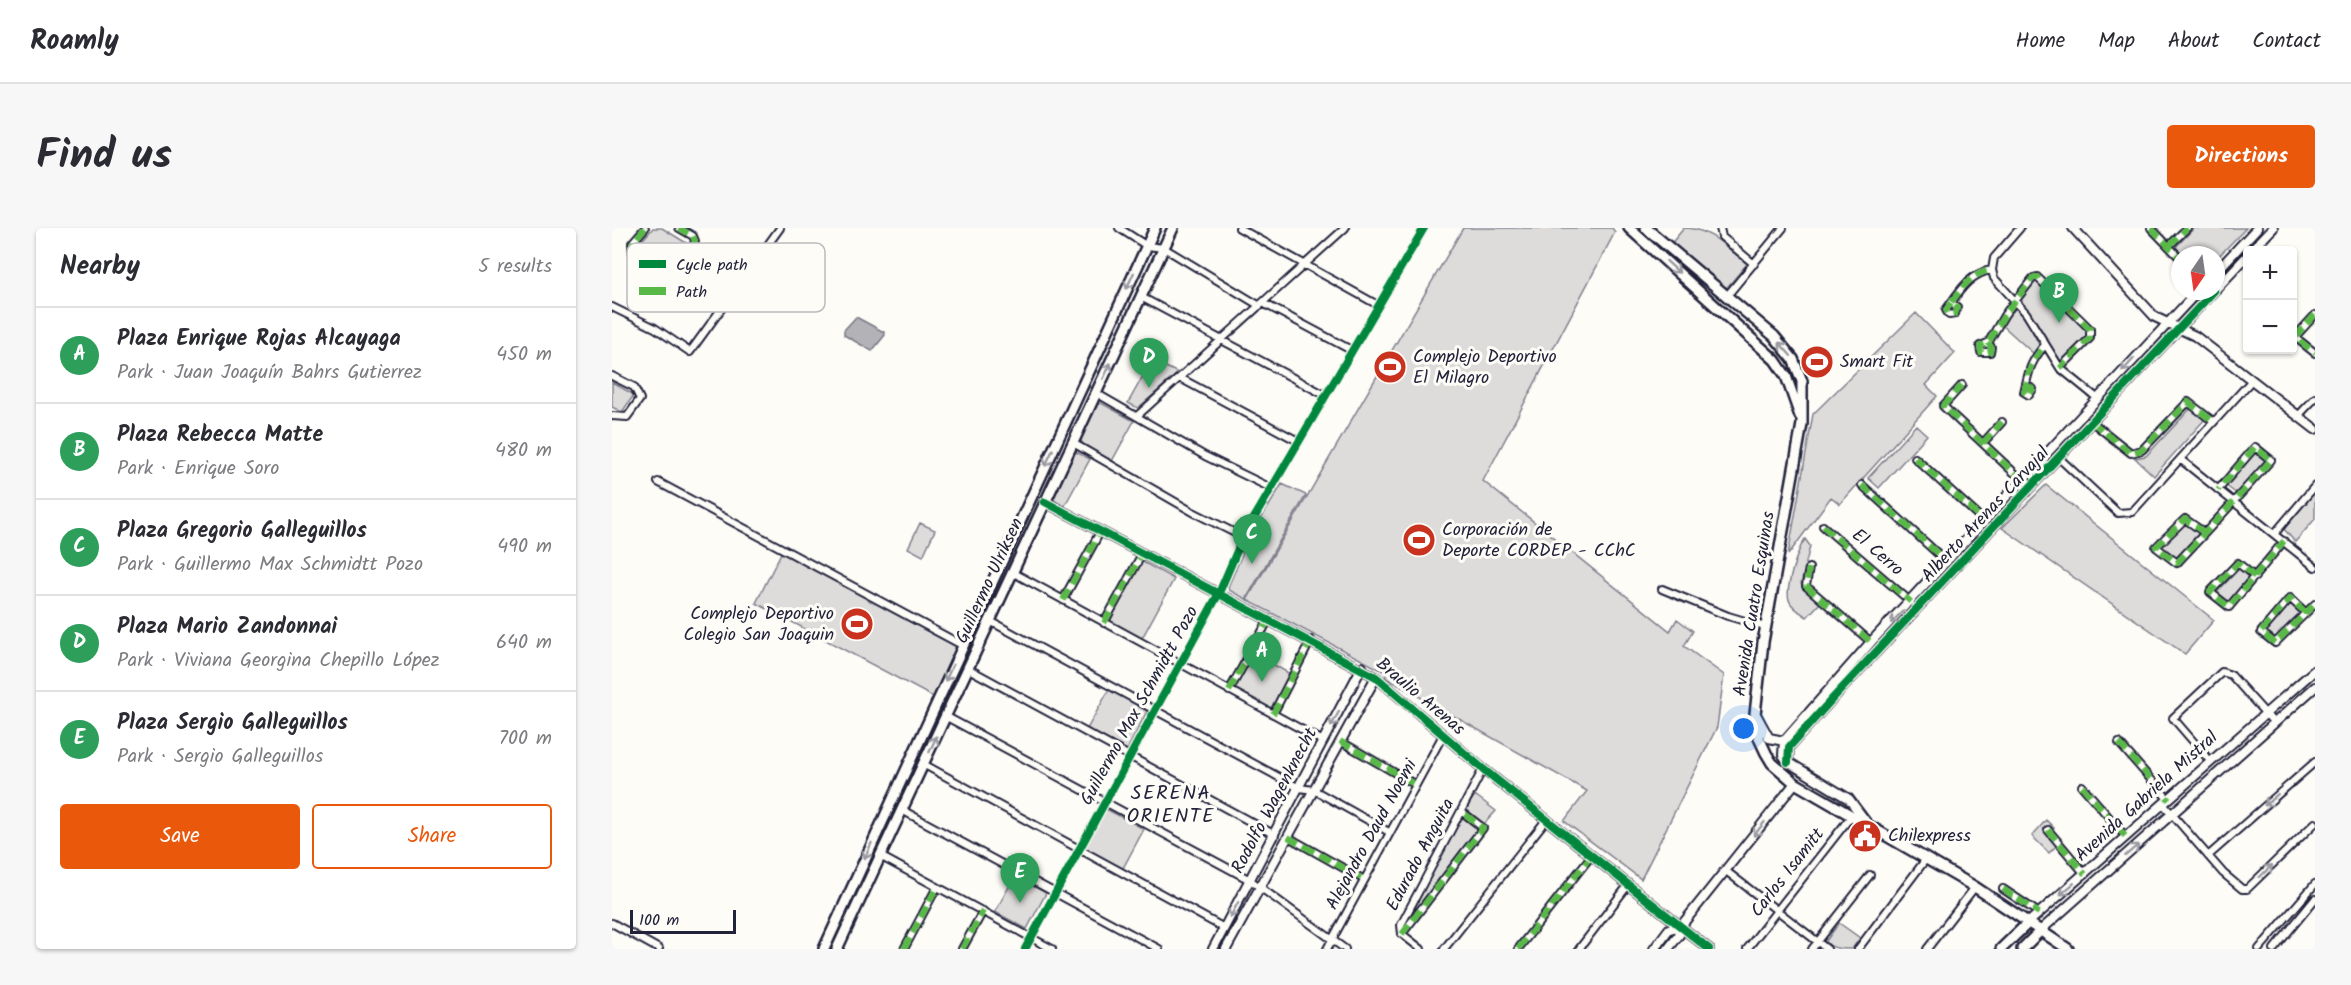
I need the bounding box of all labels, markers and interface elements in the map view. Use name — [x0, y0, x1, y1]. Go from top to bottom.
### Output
text: Roamly — [30, 19, 119, 64]
text: Home — [2016, 25, 2065, 58]
text: Map — [2098, 25, 2135, 58]
text: About — [2168, 25, 2219, 58]
text: Contact — [2252, 25, 2321, 58]
text: Find us — [36, 123, 172, 190]
button: Directions — [2167, 125, 2315, 188]
legend — [627, 243, 825, 312]
text: Nearby — [60, 246, 140, 288]
north arrow — [2171, 246, 2225, 300]
map controls — [2243, 246, 2297, 354]
button: + — [2243, 246, 2297, 300]
text: 5 results — [478, 251, 552, 283]
text: Cycle path — [676, 253, 748, 278]
one-way arrow — [1665, 260, 1680, 274]
one-way arrow — [1124, 272, 1136, 290]
pin: B — [2040, 274, 2078, 323]
text: Path — [676, 280, 707, 305]
button: − — [2243, 300, 2297, 354]
text: Plaza Enrique Rojas Alcayaga — [117, 322, 401, 357]
pin: D — [1130, 338, 1168, 388]
text: A — [73, 339, 86, 371]
text: 450 m — [496, 339, 552, 371]
one-way arrow — [1778, 342, 1792, 357]
place label: Complejo Deportivo El Milagro — [1413, 343, 1557, 393]
sports icon: Smart Fit — [1799, 344, 1835, 380]
place label: Smart Fit — [1840, 348, 1914, 377]
sports icon: Complejo Deportivo El Milagro — [1372, 349, 1408, 385]
text: Park · Juan Joaquín Bahrs Gutierrez — [117, 357, 422, 389]
one-way arrow — [2121, 357, 2135, 372]
one-way arrow — [1101, 363, 1113, 381]
text: Plaza Rebecca Matte — [117, 418, 323, 453]
text: B — [73, 435, 86, 467]
text: 480 m — [495, 435, 552, 467]
street label: Alberto Arenas Carvajal — [1915, 440, 2058, 590]
one-way arrow — [1042, 449, 1054, 467]
text: Park · Enrique Soro — [117, 453, 279, 485]
street label: Avenida Cuatro Esquinas — [1726, 509, 1784, 698]
street label: Guillermo Ulriksen — [948, 513, 1032, 649]
text: Plaza Gregorio Galleguillos — [117, 514, 367, 549]
pin: C — [1232, 514, 1272, 564]
place label: Corporación de Deporte CORDEP - CChC — [1442, 516, 1636, 566]
sports icon: Corporación de Deporte CORDEP - CChC — [1401, 522, 1437, 558]
street label: El Cerro — [1844, 522, 1910, 584]
text: C — [73, 531, 86, 563]
text: 490 m — [497, 531, 552, 563]
text: Park · Guillermo Max Schmidtt Pozo — [117, 549, 423, 581]
place label: Complejo Deportivo Colegio San Joaquin — [683, 600, 834, 650]
street label: Guillermo Max Schmidtt Pozo — [1073, 601, 1207, 811]
sports icon: Complejo Deportivo Colegio San Joaquin — [839, 606, 875, 642]
text: Plaza Mario Zandonnai — [117, 610, 337, 645]
one-way arrow — [1889, 610, 1904, 624]
text: D — [73, 627, 86, 659]
text: 640 m — [496, 627, 552, 659]
pin: A — [1242, 632, 1282, 682]
text: Park · Viviana Georgina Chepillo López — [117, 645, 440, 677]
street label: Braulio Arenas — [1369, 651, 1471, 743]
one-way arrow — [943, 664, 955, 682]
text: Plaza Sergio Galleguillos — [117, 706, 348, 741]
one-way arrow — [1329, 710, 1341, 727]
your location — [1729, 714, 1758, 743]
street label: Rodolfo Wagenknecht — [1224, 722, 1326, 879]
text: E — [74, 723, 85, 755]
text: 700 m — [499, 723, 552, 755]
street label: Avenida Gabriela Mistral — [2069, 724, 2226, 869]
one-way arrow — [927, 735, 939, 753]
text: Park · Sergio Galleguillos — [117, 741, 323, 773]
street label: Alejandro Daud Noemi — [1319, 754, 1426, 916]
district label: SERENA ORIENTE — [1127, 778, 1215, 833]
street label: Edurado Anguita — [1379, 793, 1463, 917]
one-way arrow — [2264, 793, 2279, 807]
button: Save — [60, 804, 300, 869]
button: Share — [312, 804, 552, 869]
public building icon: Chilexpress — [1847, 818, 1883, 854]
street label: Carlos Isamitt — [1744, 821, 1833, 924]
one-way arrow — [1752, 821, 1765, 837]
place label: Chilexpress — [1888, 822, 1971, 851]
one-way arrow — [862, 841, 874, 859]
one-way arrow — [2124, 843, 2139, 857]
pin: E — [1000, 854, 1040, 903]
one-way arrow — [2258, 864, 2273, 878]
one-way arrow — [2059, 883, 2075, 896]
one-way arrow — [1228, 901, 1240, 918]
scale bar — [630, 907, 736, 934]
text: 100 m — [639, 908, 679, 933]

